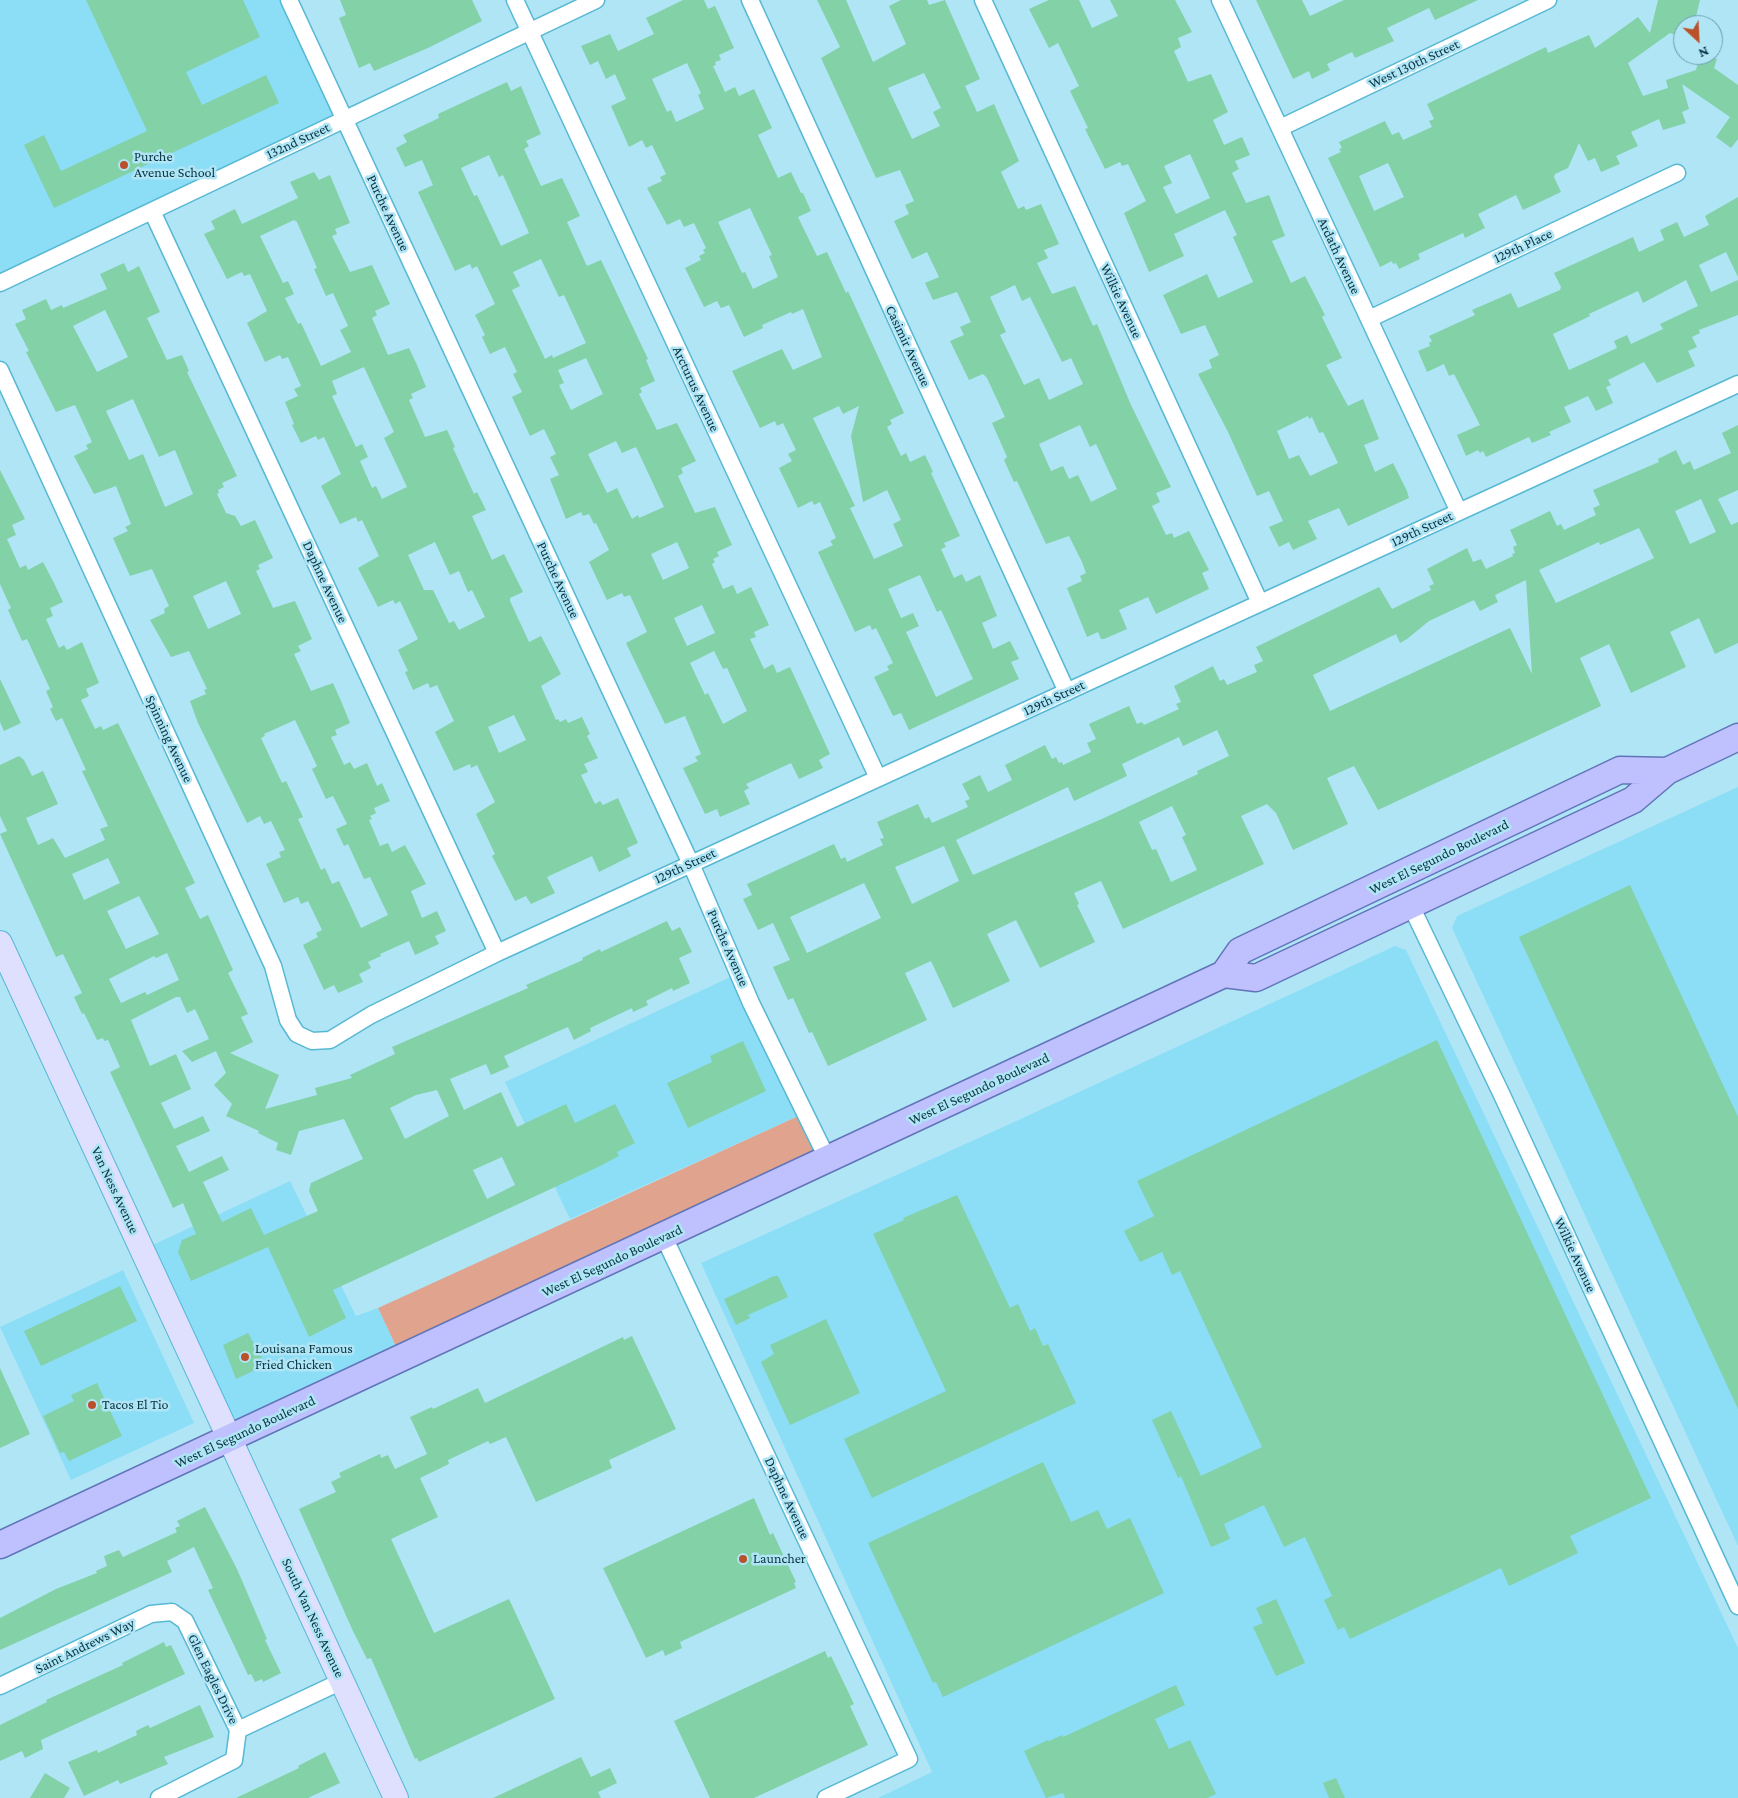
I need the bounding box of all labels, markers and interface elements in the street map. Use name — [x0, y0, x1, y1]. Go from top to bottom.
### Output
north arrow — [1673, 15, 1723, 65]
street label: West 130th Street — [1366, 36, 1462, 92]
text: N — [1696, 43, 1712, 62]
street label: 132nd Street — [264, 119, 332, 163]
place label: Purche Avenue School — [134, 149, 215, 182]
marker: Purche Avenue School — [118, 159, 130, 171]
street label: Purche Avenue — [363, 172, 413, 254]
street label: Ardath Avenue — [1314, 215, 1364, 297]
street label: 129th Place — [1491, 225, 1555, 267]
street label: Wilkie Avenue — [1096, 261, 1146, 341]
street label: Casimir Avenue — [882, 303, 934, 389]
street label: Arcturus Avenue — [669, 344, 723, 434]
street label: 129th Street — [1389, 507, 1455, 551]
street label: Daphne Avenue — [299, 538, 351, 626]
street label: Purche Avenue — [533, 539, 583, 621]
street label: 129th Street — [1021, 676, 1087, 720]
street label: Spinning Avenue — [141, 693, 197, 785]
street label: West El Segundo Boulevard — [1366, 816, 1512, 898]
street label: 129th Street — [652, 844, 718, 888]
street label: Purche Avenue — [704, 907, 752, 989]
street label: West El Segundo Boulevard — [906, 1049, 1052, 1129]
street label: Van Ness Avenue — [88, 1144, 142, 1236]
street label: Wilkie Avenue — [1550, 1215, 1600, 1295]
street label: West El Segundo Boulevard — [539, 1221, 685, 1301]
place label: Louisana Famous Fried Chicken — [255, 1341, 353, 1374]
marker: Louisana Famous Fried Chicken — [239, 1351, 251, 1363]
street label: West El Segundo Boulevard — [172, 1392, 318, 1472]
place label: Tacos El Tio — [102, 1397, 169, 1413]
marker: Tacos El Tio — [86, 1399, 98, 1411]
street label: Daphne Avenue — [761, 1454, 813, 1542]
place label: Launcher — [753, 1551, 806, 1567]
marker: Launcher — [737, 1553, 749, 1565]
street label: South Van Ness Avenue — [278, 1556, 348, 1680]
street label: Saint Andrews Way — [33, 1615, 137, 1677]
street label: Glen Eagles Drive — [184, 1631, 242, 1727]

